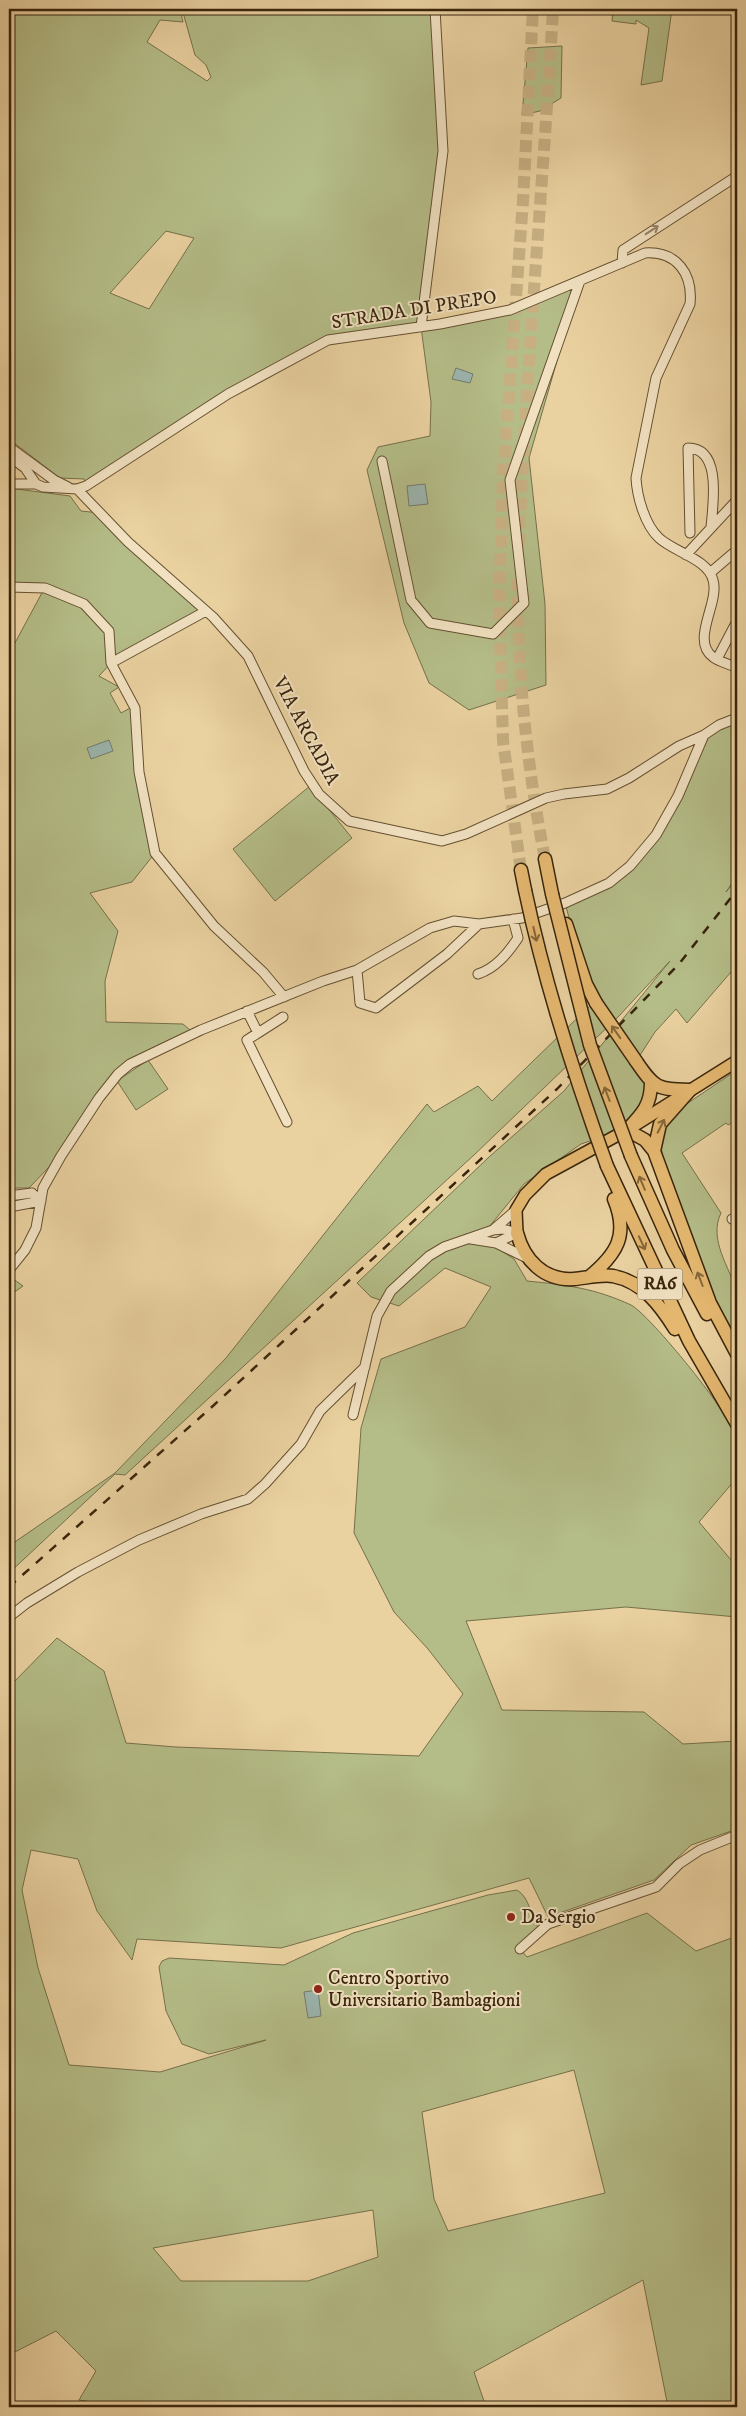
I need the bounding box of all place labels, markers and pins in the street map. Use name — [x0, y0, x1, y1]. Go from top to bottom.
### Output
place label: Da Sergio — [521, 1906, 596, 1929]
marker: Da Sergio — [505, 1911, 517, 1923]
place label: Centro Sportivo Universitario Bambagioni — [328, 1967, 521, 2012]
marker: Centro Sportivo Universitario Bambagioni — [312, 1983, 324, 1995]

